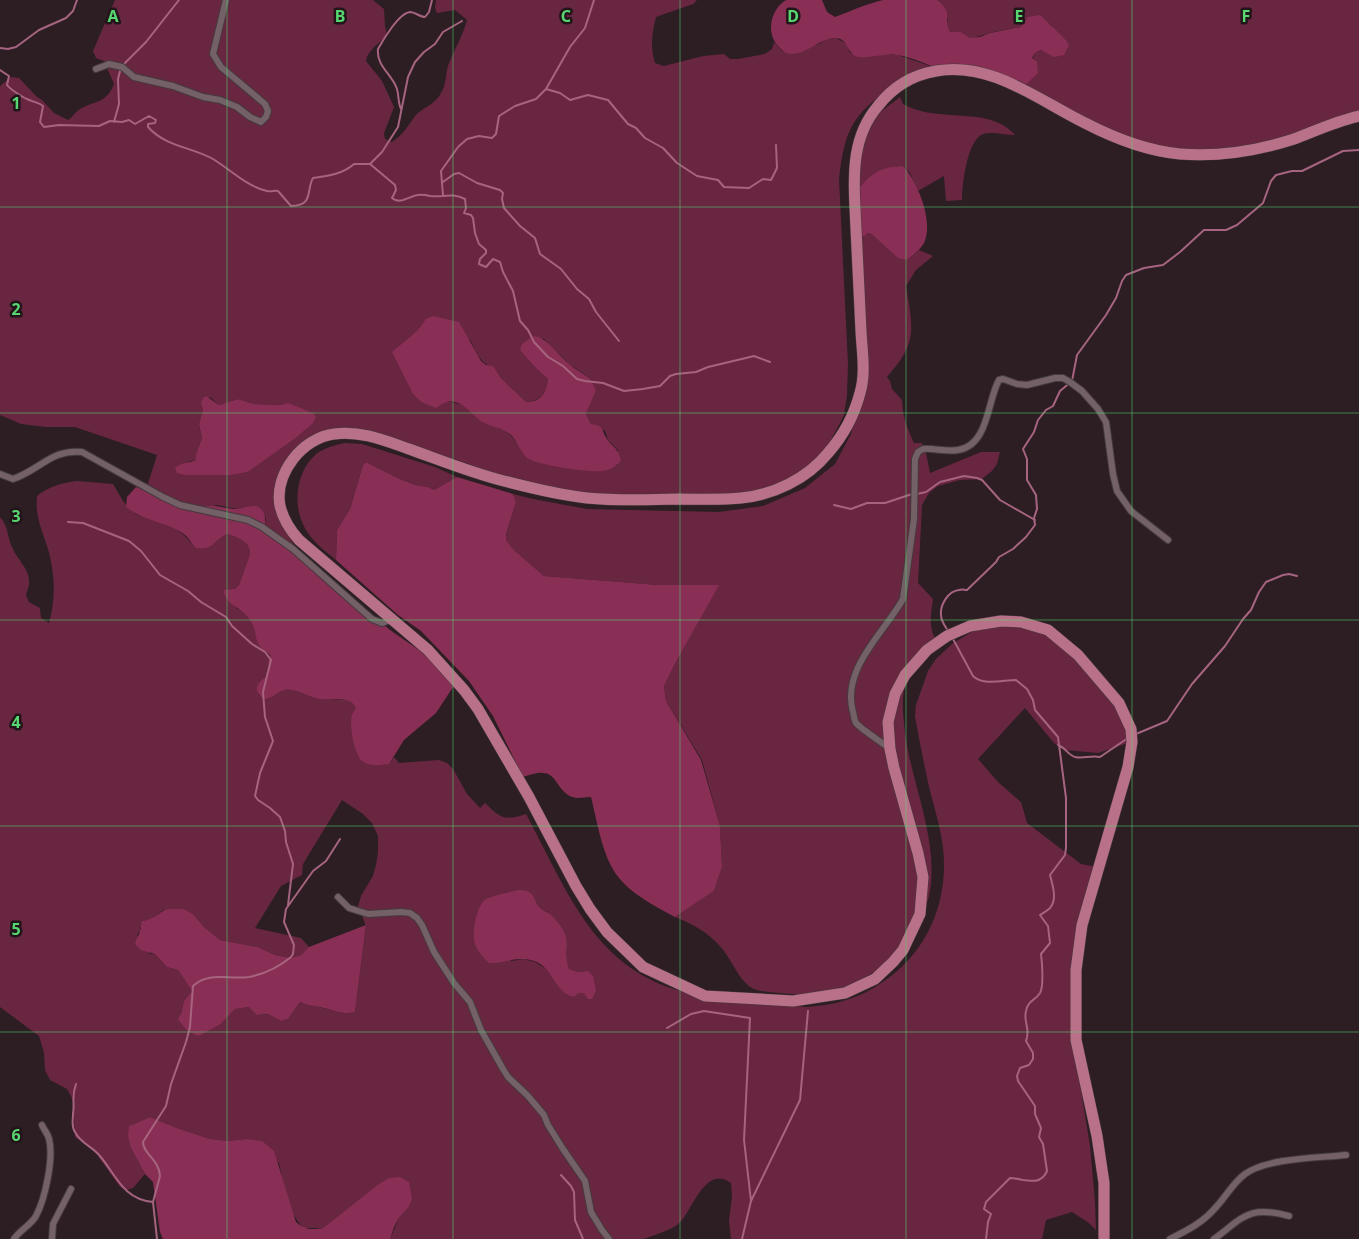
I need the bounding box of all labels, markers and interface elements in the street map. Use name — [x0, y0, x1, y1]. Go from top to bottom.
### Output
text: A — [107, 5, 119, 27]
text: B — [335, 5, 345, 27]
text: C — [561, 5, 571, 27]
text: D — [787, 5, 799, 27]
text: E — [1015, 5, 1024, 27]
text: F — [1242, 5, 1250, 27]
text: 1 — [11, 92, 21, 114]
text: 2 — [11, 298, 21, 320]
text: 3 — [11, 505, 21, 527]
text: 4 — [11, 711, 21, 733]
text: 5 — [11, 918, 21, 940]
text: 6 — [11, 1124, 21, 1146]

